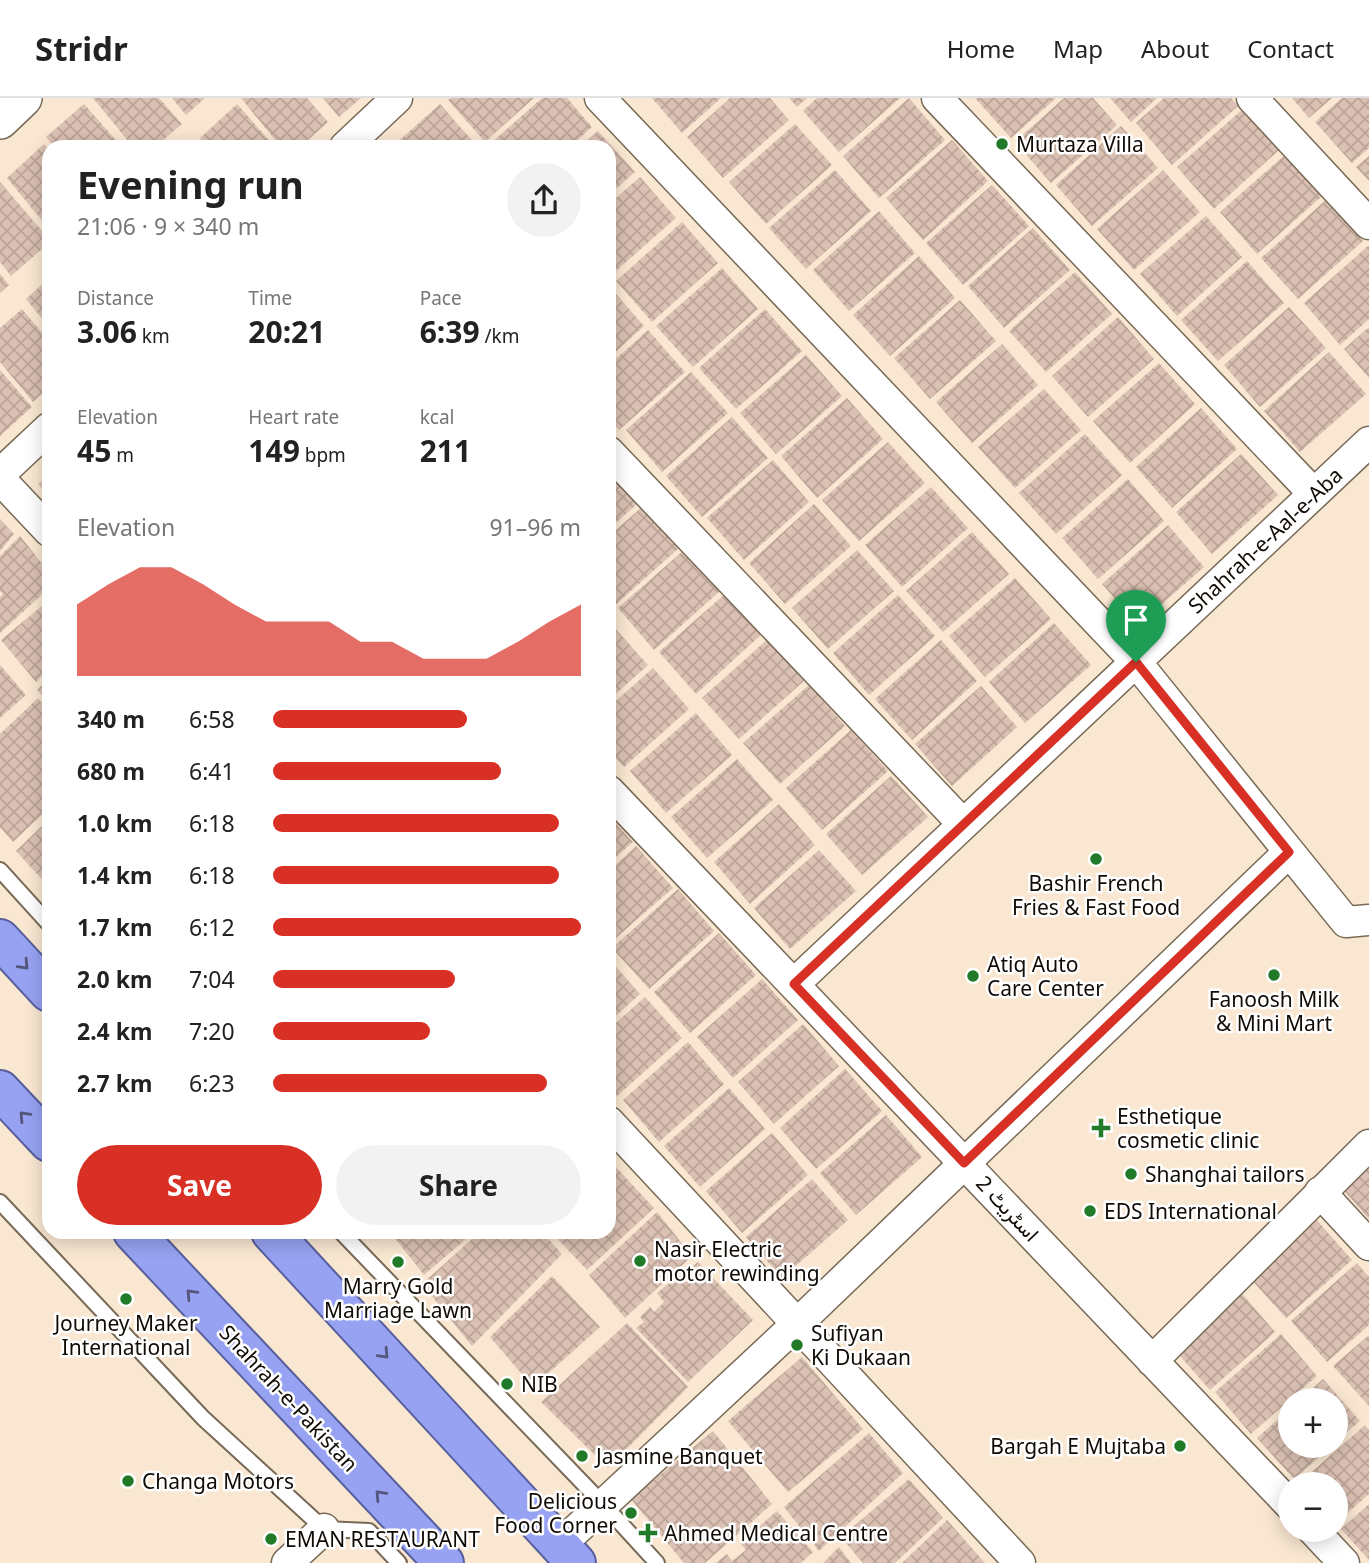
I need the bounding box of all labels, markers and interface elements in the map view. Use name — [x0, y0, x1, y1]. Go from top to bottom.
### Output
text: Stridr — [35, 26, 128, 71]
text: Home — [947, 32, 1015, 65]
text: Map — [1053, 32, 1103, 65]
text: About — [1141, 32, 1209, 65]
text: Contact — [1247, 32, 1334, 65]
place label: Murtaza Villa — [1016, 130, 1144, 158]
marker: Murtaza Villa — [994, 136, 1010, 152]
text: Evening run — [77, 158, 304, 210]
button: share — [507, 163, 581, 237]
text: 21:06 · 9 × 340 m — [77, 210, 259, 242]
text: Distance — [77, 285, 154, 311]
text: Time — [248, 285, 292, 311]
text: Pace — [420, 285, 462, 311]
text: 3.06 — [77, 311, 137, 352]
text: 20:21 — [248, 311, 325, 352]
text: 6:39 — [420, 311, 480, 352]
text: km — [137, 323, 170, 349]
text: /km — [480, 323, 520, 349]
text: Elevation — [77, 404, 158, 430]
text: Heart rate — [248, 404, 339, 430]
text: kcal — [420, 404, 454, 430]
text: 45 — [77, 430, 111, 471]
text: 149 — [248, 430, 300, 471]
text: 211 — [420, 430, 471, 471]
text: m — [111, 442, 134, 468]
text: bpm — [300, 442, 346, 468]
street label: Shahrah-e-Aal-e-Aba — [1182, 461, 1348, 619]
text: Elevation — [77, 511, 175, 543]
text: 91–96 m — [489, 511, 581, 543]
pin — [1106, 590, 1166, 662]
icon: arrive — [1117, 601, 1155, 639]
text: 340 m — [77, 703, 145, 735]
text: 6:58 — [189, 703, 235, 735]
text: 680 m — [77, 755, 145, 787]
text: 6:41 — [189, 755, 235, 787]
text: 1.0 km — [77, 807, 152, 839]
text: 6:18 — [189, 807, 235, 839]
marker: Bashir French Fries & Fast Food — [1088, 851, 1104, 867]
text: 1.4 km — [77, 859, 152, 891]
text: 6:18 — [189, 859, 235, 891]
place label: Bashir French Fries & Fast Food — [1012, 869, 1180, 921]
text: 1.7 km — [77, 911, 152, 943]
text: 6:12 — [189, 911, 235, 943]
place label: Atiq Auto Care Center — [987, 950, 1104, 1002]
one-way arrow — [16, 957, 29, 970]
text: 2.0 km — [77, 963, 152, 995]
text: 7:04 — [189, 963, 235, 995]
marker: Fanoosh Milk & Mini Mart — [1266, 967, 1282, 983]
marker: Atiq Auto Care Center — [965, 968, 981, 984]
place label: Fanoosh Milk & Mini Mart — [1209, 985, 1340, 1037]
text: 2.4 km — [77, 1015, 152, 1047]
text: 7:20 — [189, 1015, 235, 1047]
text: 2.7 km — [77, 1067, 152, 1099]
text: 6:23 — [189, 1067, 235, 1099]
place label: Esthetique cosmetic clinic — [1117, 1102, 1259, 1154]
one-way arrow — [20, 1111, 33, 1124]
marker: Esthetique cosmetic clinic — [1091, 1118, 1111, 1138]
button: Save — [77, 1145, 322, 1225]
button: Share — [336, 1145, 581, 1225]
place label: Shanghai tailors — [1145, 1160, 1304, 1188]
marker: Shanghai tailors — [1123, 1166, 1139, 1182]
street label: اسٹریٹ 2 — [970, 1169, 1046, 1247]
place label: EDS International — [1104, 1197, 1277, 1225]
marker: EDS International — [1082, 1203, 1098, 1219]
place label: Nasir Electric motor rewinding — [654, 1235, 820, 1287]
marker: Nasir Electric motor rewinding — [632, 1253, 648, 1269]
marker: Marry Gold Marriage Lawn — [390, 1254, 406, 1270]
place label: Marry Gold Marriage Lawn — [324, 1272, 472, 1324]
one-way arrow — [187, 1289, 200, 1302]
marker: Journey Maker International — [118, 1291, 134, 1307]
place label: Journey Maker International — [52, 1309, 198, 1361]
street label: Shahrah-e-Pakistan — [214, 1319, 364, 1477]
place label: Sufiyan Ki Dukaan — [811, 1319, 911, 1371]
marker: Sufiyan Ki Dukaan — [789, 1337, 805, 1353]
one-way arrow — [375, 1346, 388, 1359]
place label: NIB — [521, 1370, 558, 1398]
marker: NIB — [499, 1376, 515, 1392]
map controls — [1278, 1388, 1348, 1542]
button: + — [1278, 1388, 1348, 1458]
place label: Bargah E Mujtaba — [990, 1432, 1166, 1460]
marker: Bargah E Mujtaba — [1172, 1438, 1188, 1454]
place label: Jasmine Banquet — [594, 1442, 763, 1470]
marker: Jasmine Banquet — [574, 1448, 590, 1464]
place label: Changa Motors — [142, 1467, 294, 1495]
button: − — [1278, 1472, 1348, 1542]
marker: Changa Motors — [120, 1473, 136, 1489]
place label: Delicious Food Corner — [494, 1487, 617, 1539]
one-way arrow — [376, 1490, 389, 1503]
marker: Delicious Food Corner — [623, 1505, 639, 1521]
place label: Ahmed Medical Centre — [664, 1519, 888, 1547]
marker: Ahmed Medical Centre — [638, 1523, 658, 1543]
place label: EMAN RESTAURANT — [285, 1525, 480, 1553]
marker: EMAN RESTAURANT — [263, 1531, 279, 1547]

